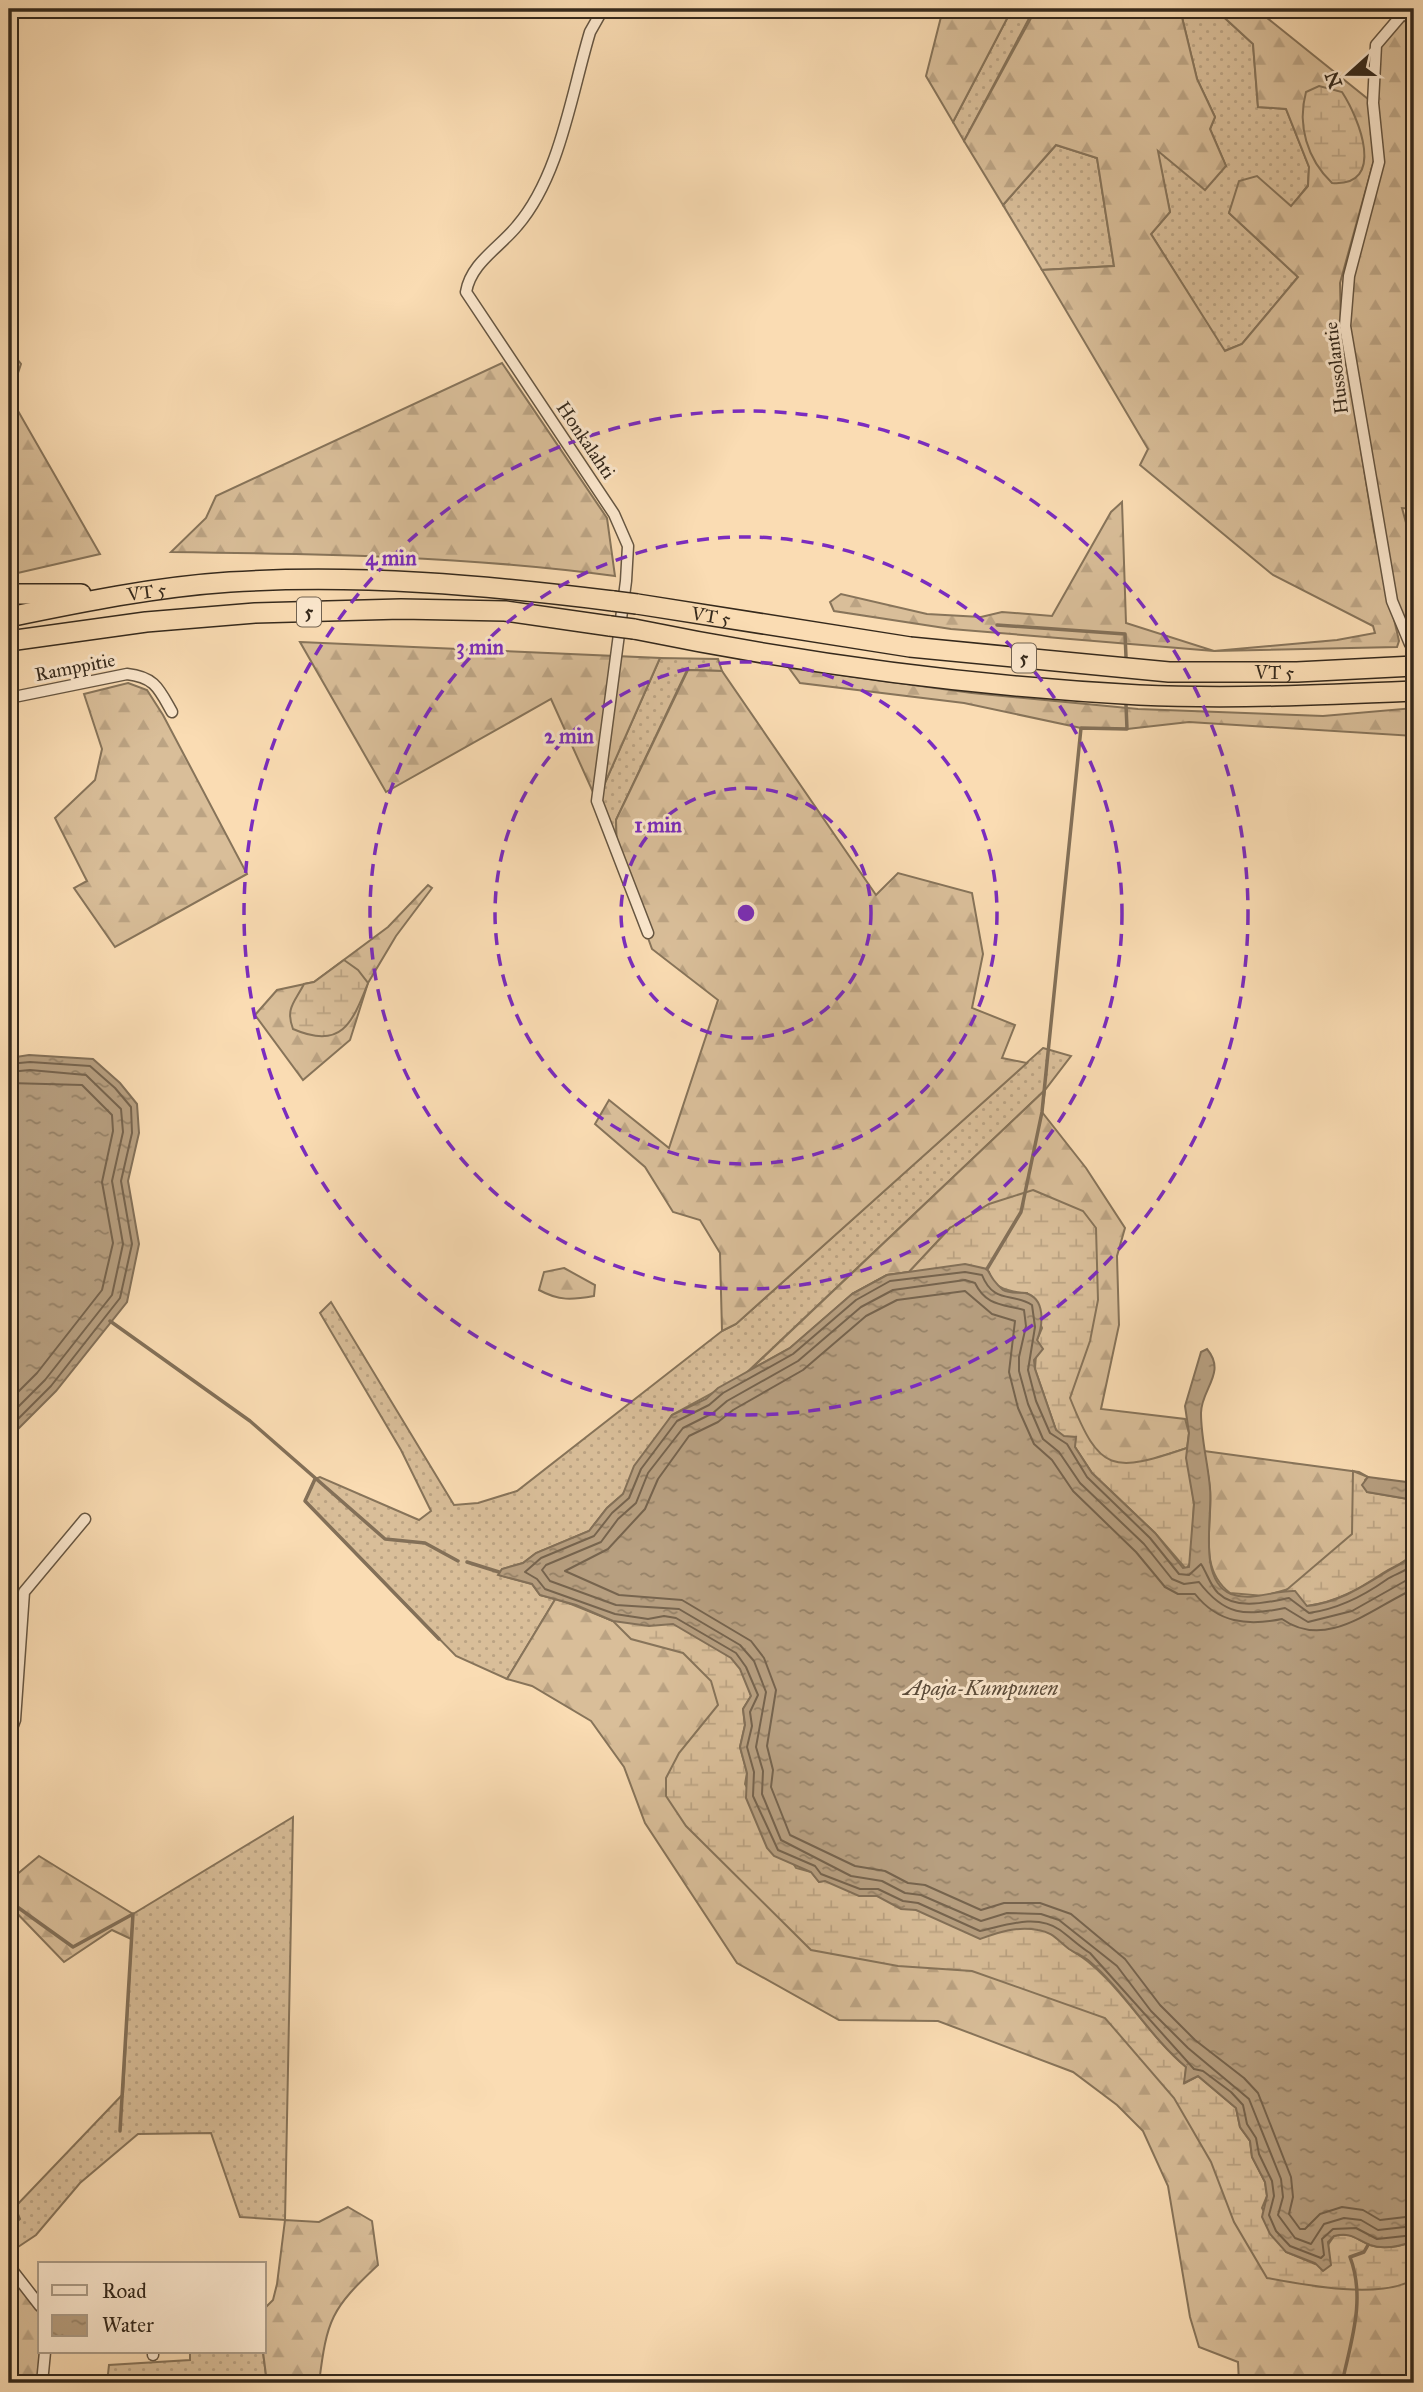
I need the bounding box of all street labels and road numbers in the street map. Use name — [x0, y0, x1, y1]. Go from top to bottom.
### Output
street label: Hussolantie — [1319, 320, 1353, 416]
street label: Honkalahti — [552, 397, 620, 483]
street label: VT 5 — [124, 577, 168, 606]
road number: 5 — [297, 598, 321, 626]
street label: VT 5 — [689, 601, 733, 630]
road number: 5 — [1012, 644, 1036, 672]
street label: Ramppitie — [33, 648, 117, 686]
street label: VT 5 — [1254, 661, 1294, 684]

